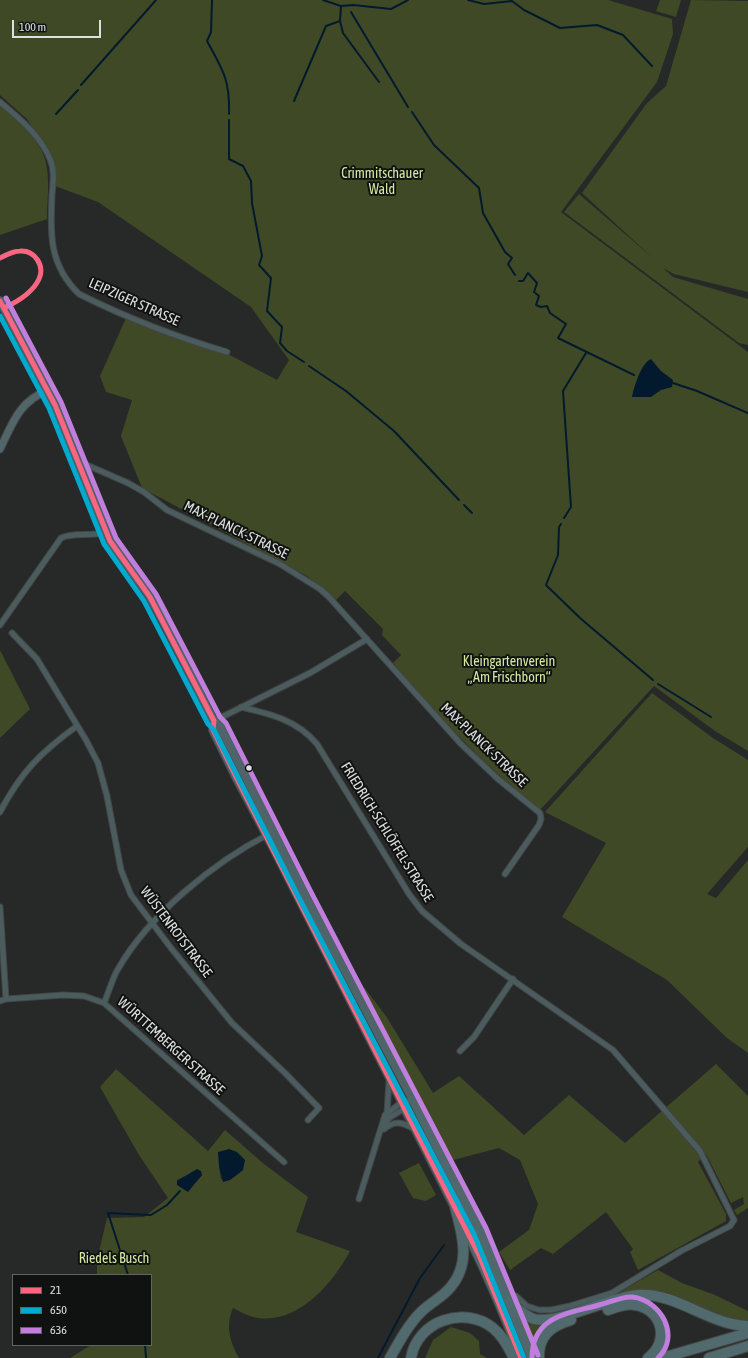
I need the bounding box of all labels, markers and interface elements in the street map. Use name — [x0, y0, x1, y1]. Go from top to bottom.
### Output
scale bar — [14, 12, 103, 38]
text: 100 m — [19, 20, 46, 34]
park label: Crimmitschauer Wald — [341, 166, 423, 198]
street label: LEIPZIGER STRASSE — [86, 274, 182, 330]
street label: MAX-PLANCK-STRASSE — [181, 498, 291, 562]
park label: Kleingartenverein „Am Frischborn“ — [463, 654, 555, 686]
street label: MAX-PLANCK-STRASSE — [437, 699, 531, 791]
street label: FRIEDRICH-SCHLÖFFEL-STRASSE — [337, 759, 437, 905]
unlabelled marker — [244, 763, 254, 773]
street label: WÜSTENROTSTRASSE — [136, 883, 216, 981]
street label: WÜRTTEMBERGER STRASSE — [114, 993, 228, 1099]
park label: Riedels Busch — [79, 1251, 149, 1267]
legend — [12, 1274, 152, 1346]
text: 21 — [50, 1283, 61, 1297]
text: 650 — [50, 1303, 67, 1317]
text: 636 — [50, 1323, 67, 1337]

